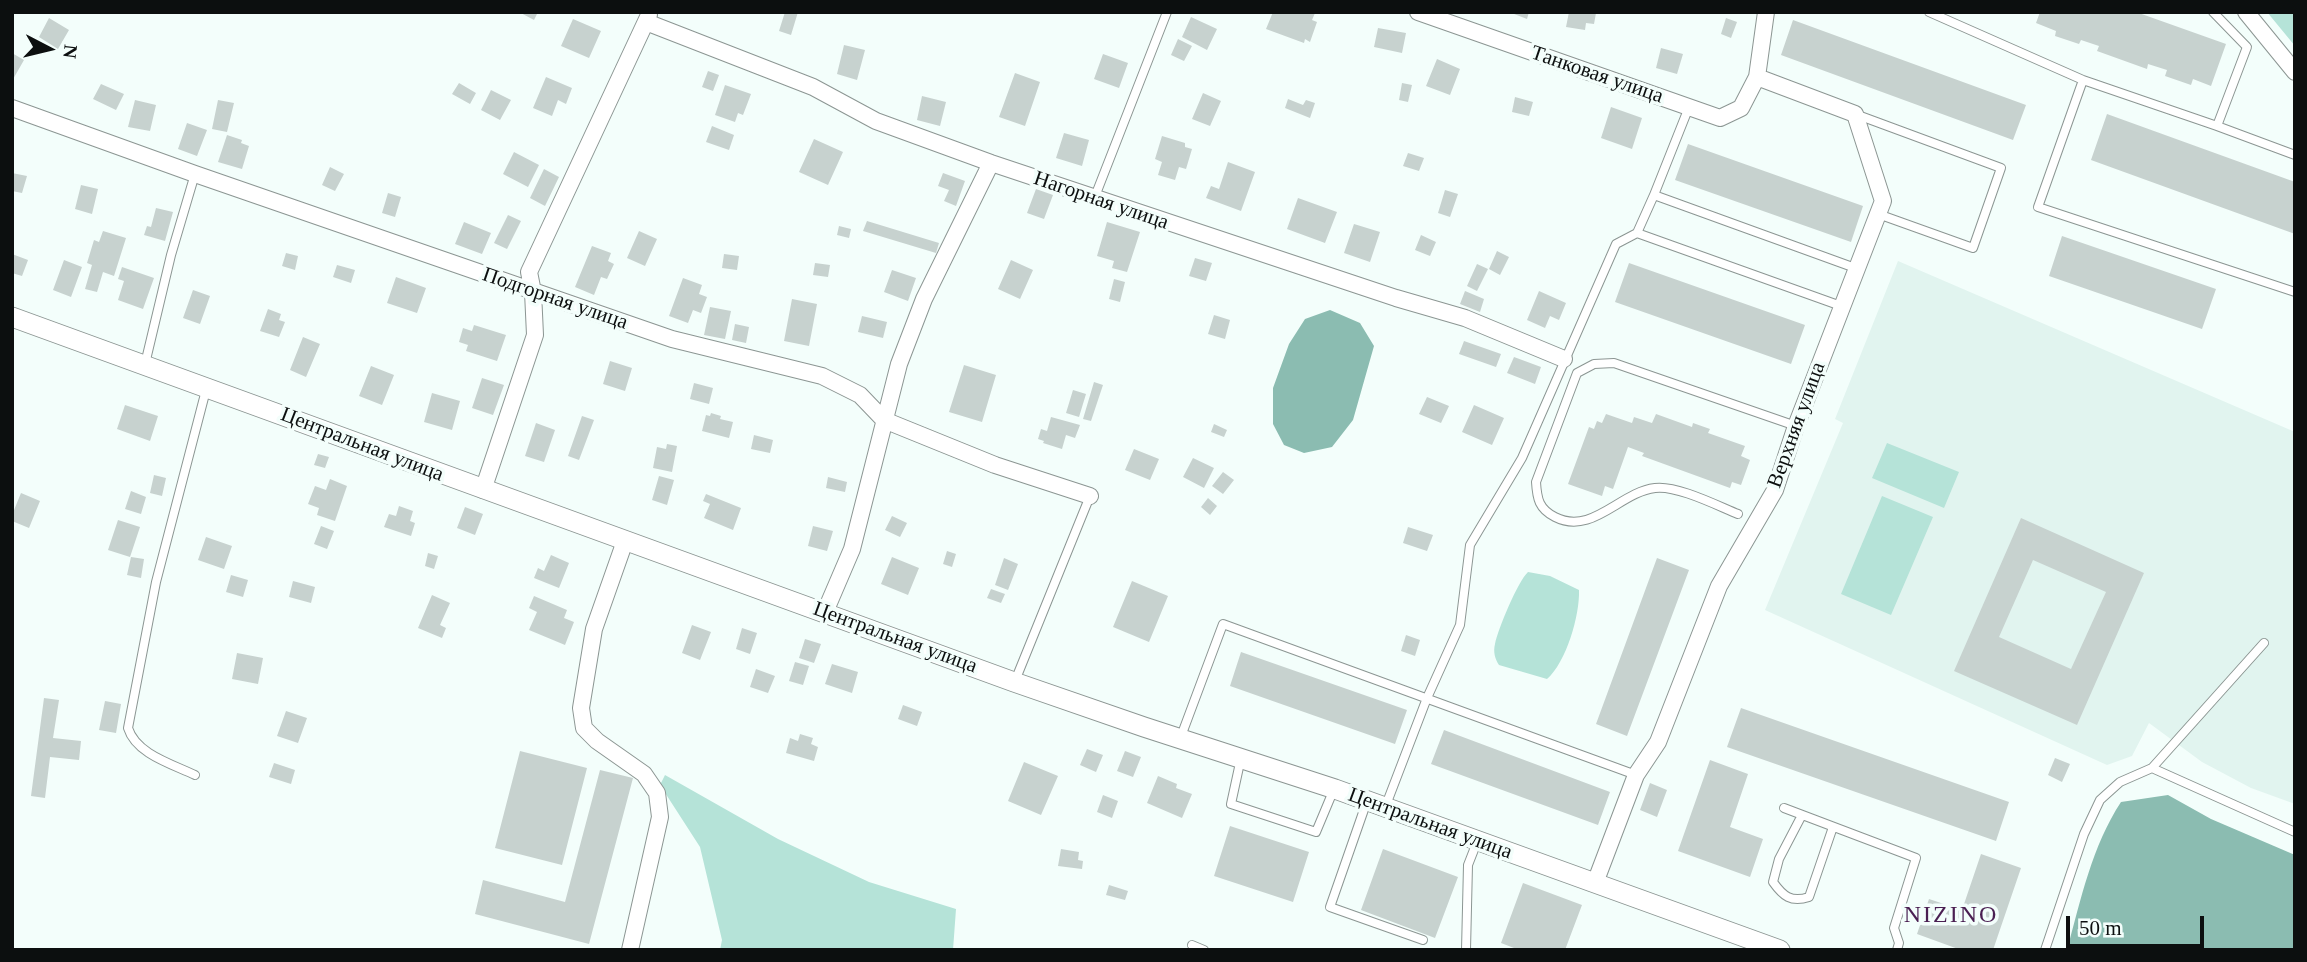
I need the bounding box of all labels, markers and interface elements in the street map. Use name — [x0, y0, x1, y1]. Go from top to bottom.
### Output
north arrow — [14, 14, 84, 84]
street label: Танковая улица — [1528, 41, 1666, 109]
text: N — [59, 44, 82, 60]
street label: Нагорная улица — [1030, 166, 1172, 236]
street label: Подгорная улица — [479, 262, 631, 336]
street label: Верхняя улица — [1763, 359, 1831, 491]
street label: Центральная улица — [277, 402, 447, 488]
street label: Центральная улица — [810, 597, 980, 679]
street label: Центральная улица — [1345, 783, 1515, 865]
district label: NIZINO — [1904, 902, 1998, 930]
scale bar — [2069, 902, 2207, 946]
text: 50 m — [2079, 916, 2122, 940]

